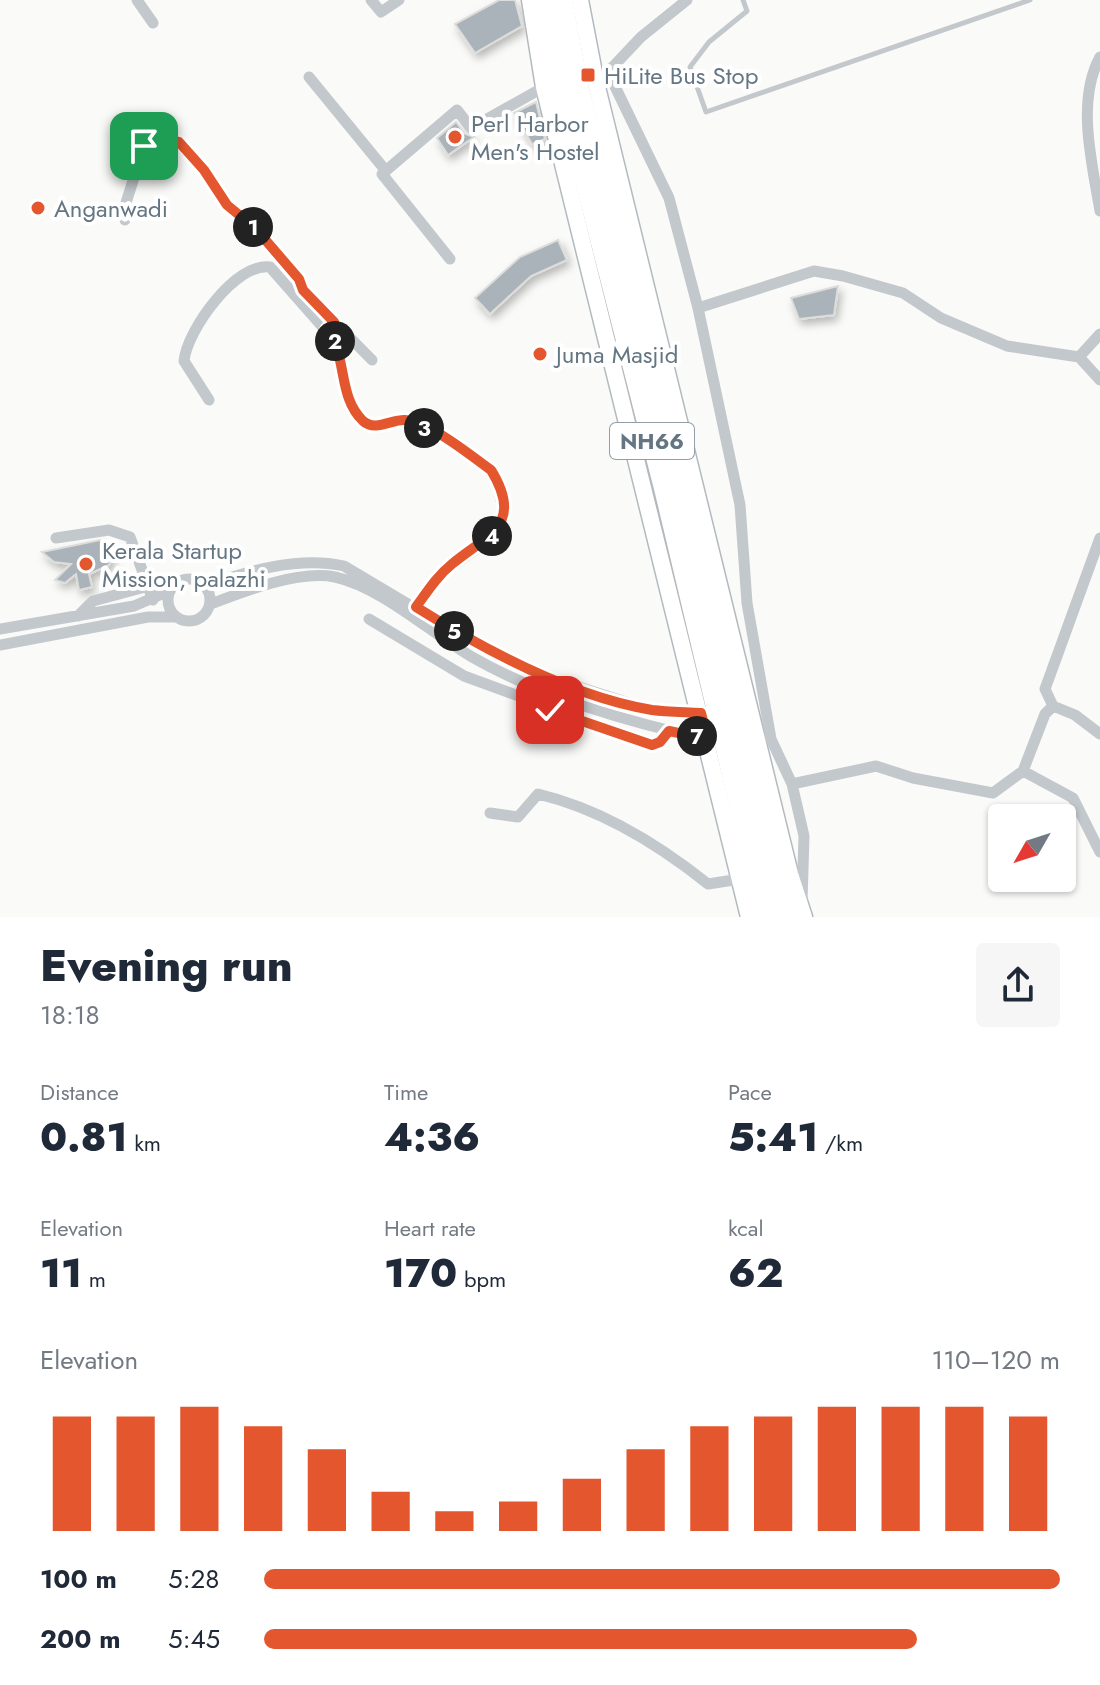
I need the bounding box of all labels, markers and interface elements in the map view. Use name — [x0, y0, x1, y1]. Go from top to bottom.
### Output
place label: HiLite Bus Stop — [604, 58, 758, 93]
marker: HiLite Bus Stop — [579, 66, 597, 84]
place label: Perl Harbor Men's Hostel — [471, 106, 600, 169]
pin — [110, 112, 178, 180]
icon: arrive — [122, 124, 166, 168]
marker: Perl Harbor Men's Hostel — [446, 128, 464, 146]
place label: Anganwadi — [54, 191, 168, 226]
marker: Anganwadi — [29, 199, 47, 217]
pin: 1 — [233, 207, 273, 247]
text: 1 — [247, 211, 259, 243]
pin: 2 — [315, 321, 355, 361]
text: 2 — [328, 325, 342, 357]
place label: Juma Masjid — [553, 337, 678, 372]
marker: Juma Masjid — [531, 345, 549, 363]
pin: 3 — [404, 408, 444, 448]
text: 3 — [417, 412, 431, 444]
road number: NH66 — [610, 423, 694, 459]
pin: 4 — [472, 516, 512, 556]
text: 4 — [484, 520, 500, 552]
place label: Kerala Startup Mission, palazhi — [102, 533, 266, 596]
marker: Kerala Startup Mission, palazhi — [77, 555, 95, 573]
pin: 5 — [434, 611, 474, 651]
text: 5 — [447, 615, 461, 647]
pin — [516, 676, 584, 744]
icon: check — [528, 688, 572, 732]
pin: 7 — [677, 716, 717, 756]
text: 7 — [690, 720, 704, 752]
north arrow — [988, 804, 1076, 892]
map controls — [988, 804, 1076, 892]
text: Evening run — [40, 934, 293, 998]
button: share — [976, 943, 1060, 1027]
text: 18:18 — [40, 996, 100, 1034]
text: Distance — [40, 1076, 119, 1108]
text: Time — [384, 1076, 428, 1108]
text: Pace — [728, 1076, 772, 1108]
text: 0.81 — [40, 1108, 128, 1166]
text: 4:36 — [384, 1108, 480, 1166]
text: 5:41 — [728, 1108, 818, 1166]
text: km — [128, 1127, 161, 1159]
text: /km — [818, 1127, 863, 1159]
text: Elevation — [40, 1212, 123, 1244]
text: Heart rate — [384, 1212, 476, 1244]
text: kcal — [728, 1212, 764, 1244]
text: 11 — [40, 1244, 82, 1302]
text: 170 — [384, 1244, 457, 1302]
text: 62 — [728, 1244, 783, 1302]
text: m — [82, 1263, 106, 1295]
text: bpm — [457, 1263, 506, 1295]
text: Elevation — [40, 1341, 138, 1379]
text: 110–120 m — [932, 1341, 1060, 1379]
text: 100 m — [40, 1560, 117, 1598]
text: 5:28 — [168, 1560, 219, 1598]
text: 200 m — [40, 1620, 121, 1658]
text: 5:45 — [168, 1620, 220, 1658]

